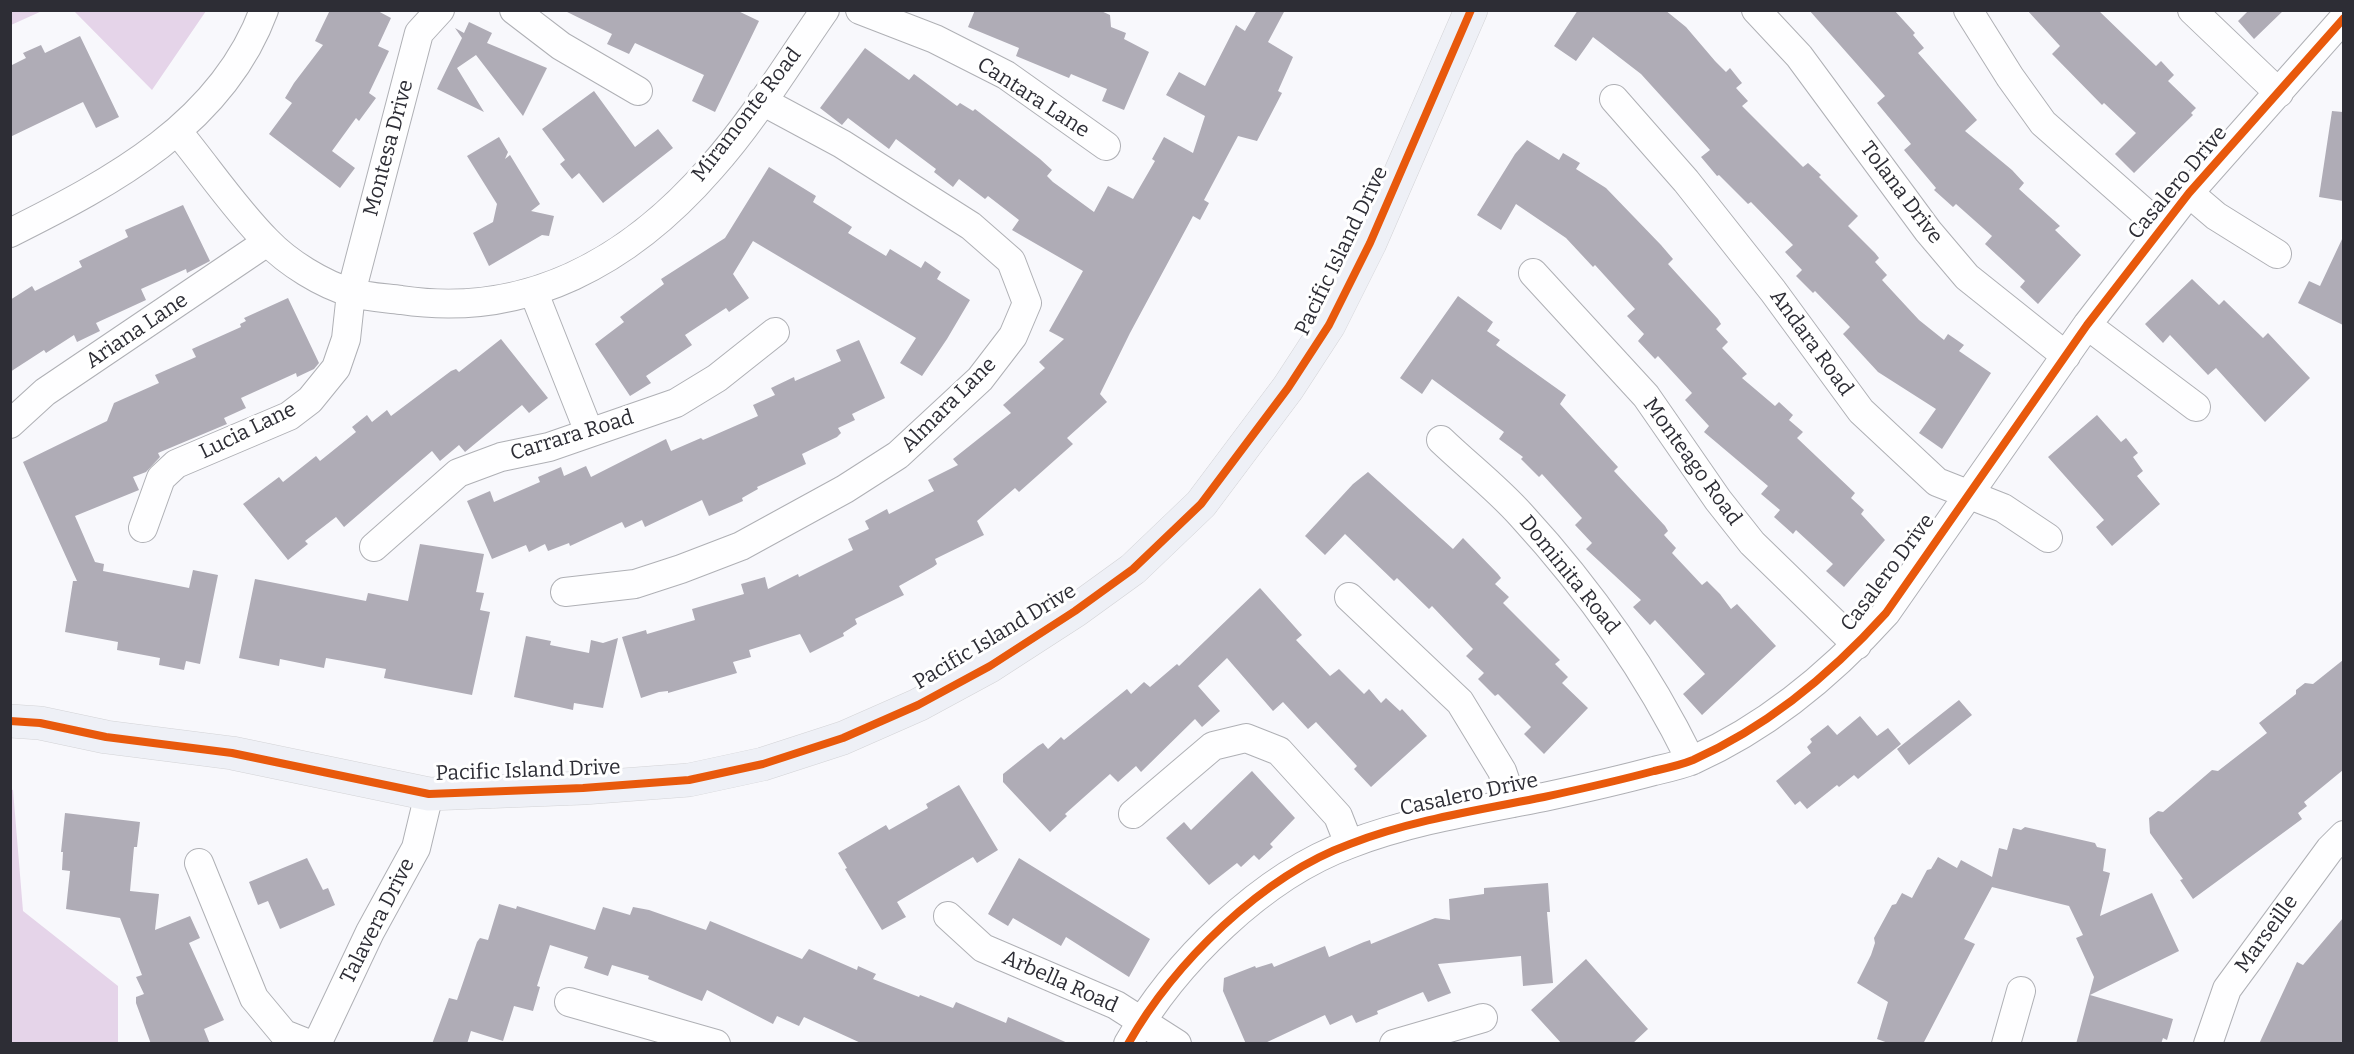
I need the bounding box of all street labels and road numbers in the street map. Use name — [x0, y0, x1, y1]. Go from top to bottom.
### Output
street label: Miramonte Road — [687, 43, 807, 187]
street label: Cantara Lane — [972, 52, 1094, 144]
street label: Montesa Drive — [359, 77, 419, 219]
street label: Casalero Drive — [2123, 121, 2233, 245]
street label: Tolana Drive — [1854, 137, 1948, 249]
street label: Pacific Island Drive — [1290, 162, 1394, 340]
street label: Andara Road — [1764, 285, 1858, 401]
street label: Ariana Lane — [81, 288, 193, 374]
street label: Almara Lane — [896, 352, 1002, 458]
street label: Monteago Road — [1637, 393, 1747, 531]
street label: Lucia Lane — [196, 397, 300, 465]
street label: Carrara Road — [507, 405, 637, 467]
street label: Casalero Drive — [1836, 509, 1940, 637]
street label: Dominita Road — [1513, 511, 1625, 639]
street label: Pacific Island Drive — [909, 579, 1081, 695]
street label: Pacific Island Drive — [435, 755, 621, 787]
street label: Casalero Drive — [1398, 768, 1540, 822]
street label: Talavera Drive — [336, 854, 420, 988]
street label: Marseille — [2230, 890, 2304, 978]
street label: Arbella Road — [998, 945, 1122, 1019]

